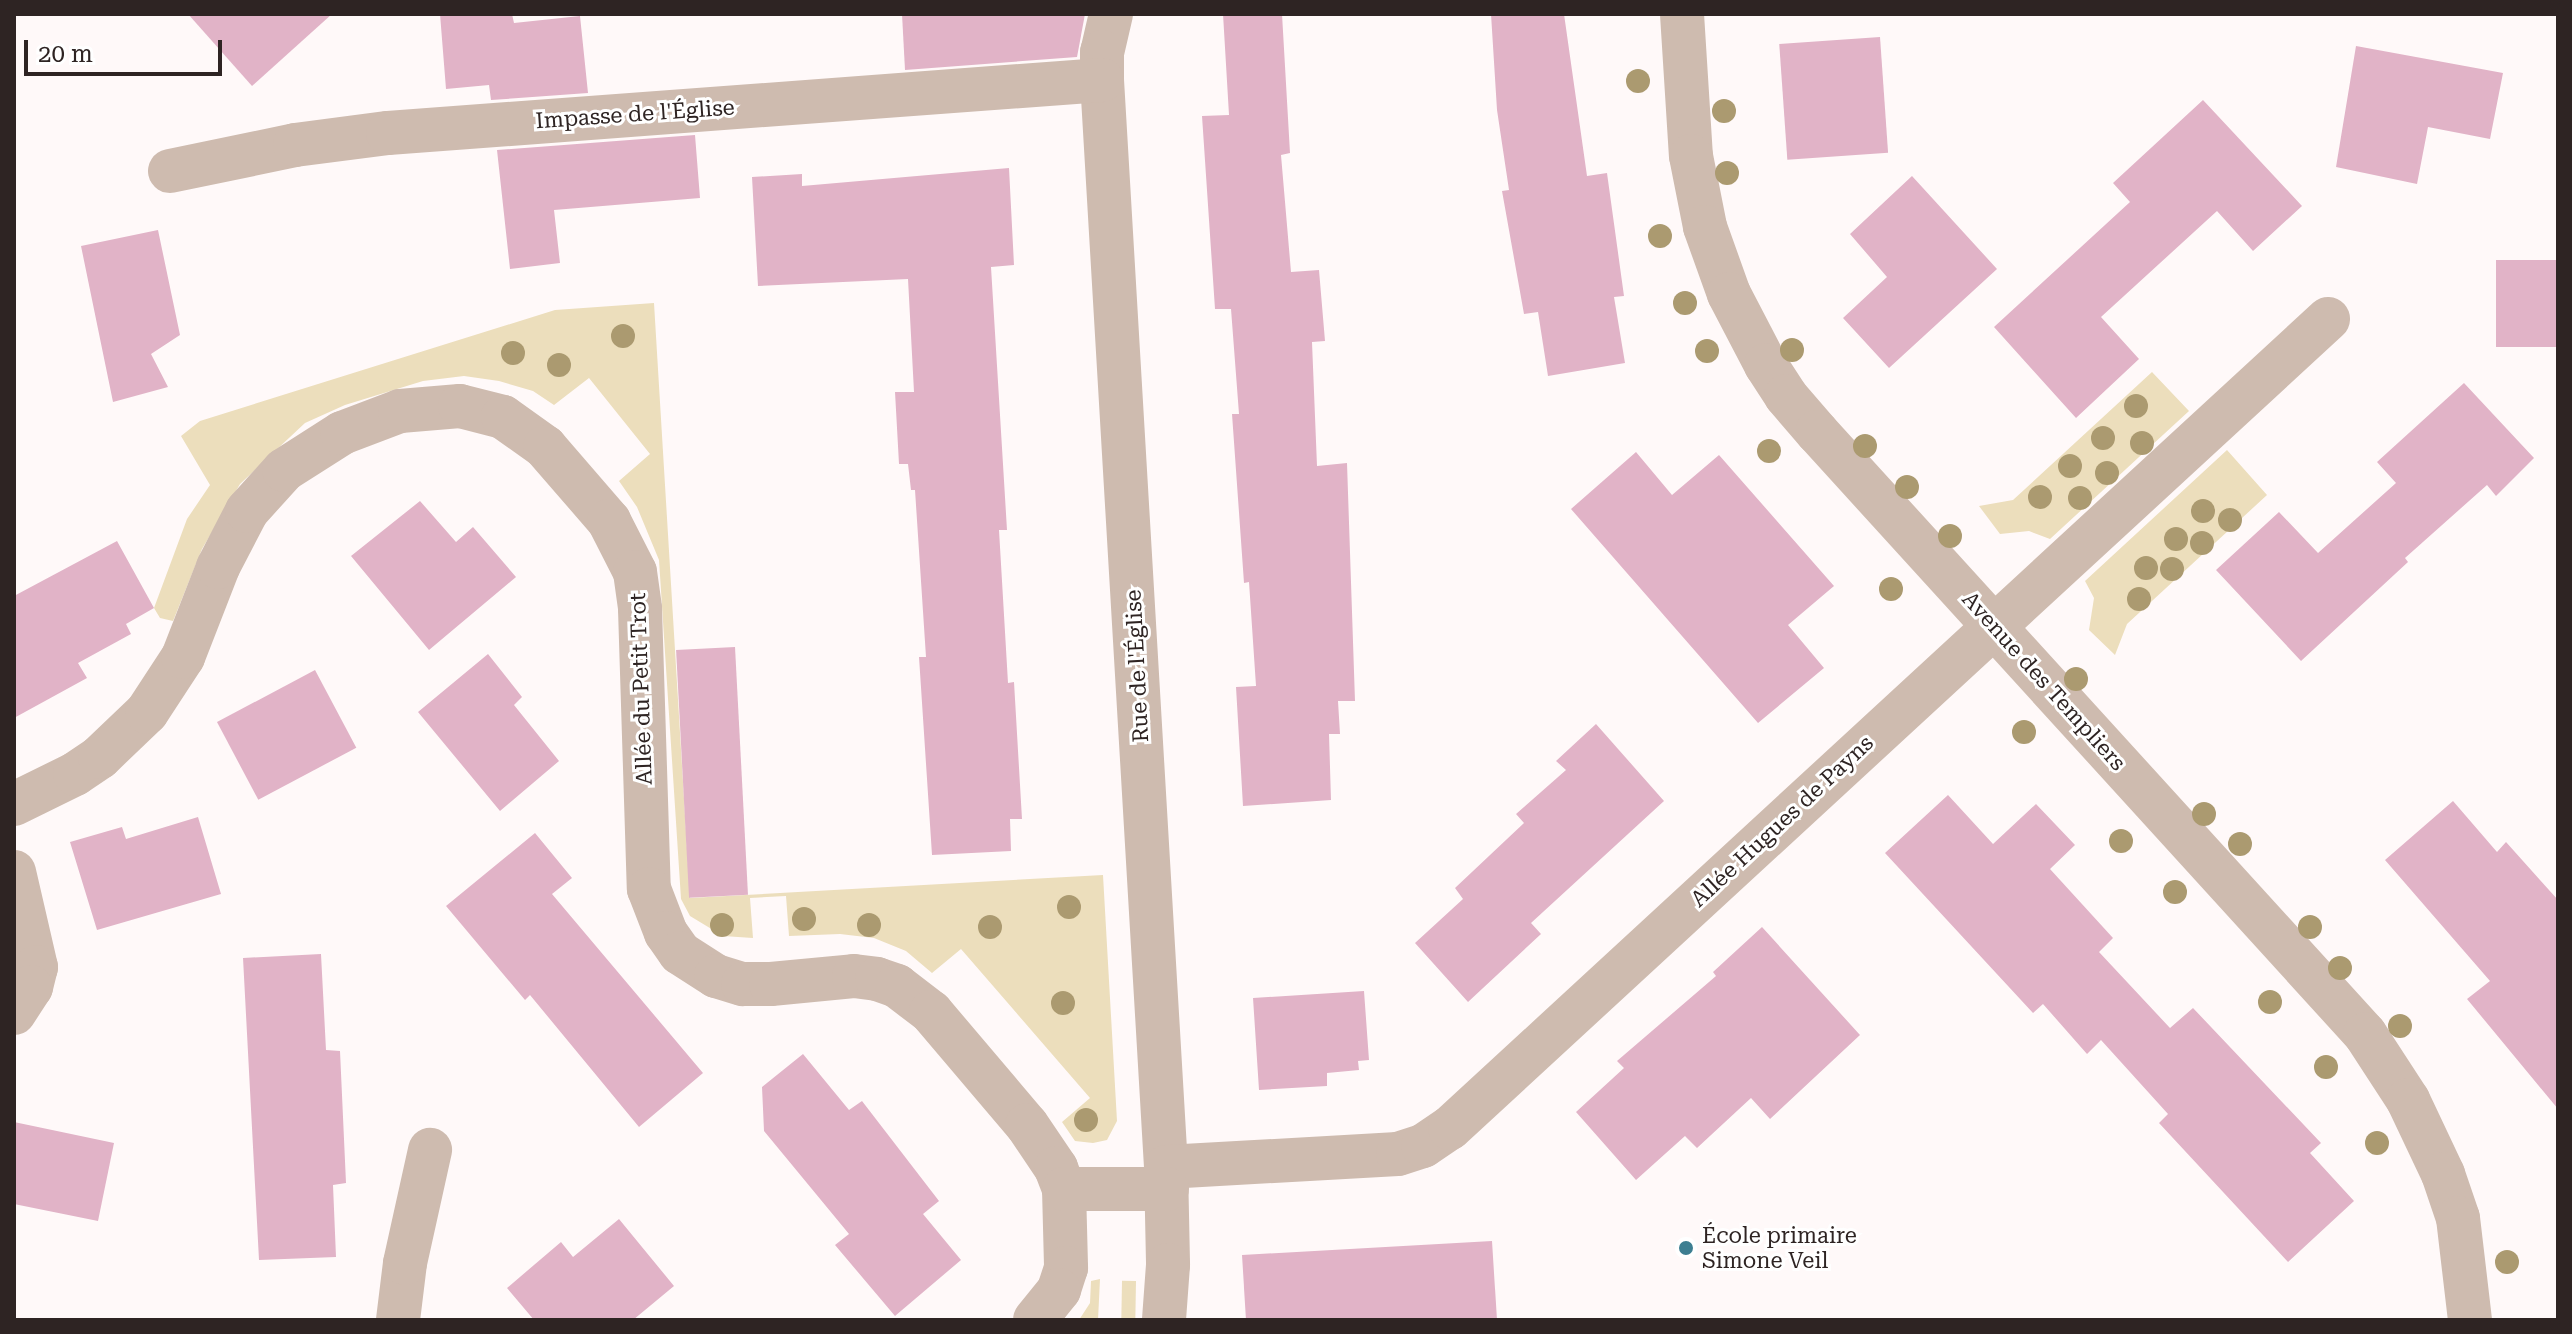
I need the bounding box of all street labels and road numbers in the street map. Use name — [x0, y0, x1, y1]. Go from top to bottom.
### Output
street label: Impasse de l'Église — [535, 94, 735, 134]
street label: Avenue des Templiers — [1957, 586, 2131, 776]
street label: Rue de l'Église — [1120, 589, 1154, 743]
street label: Allée du Petit Trot — [624, 592, 658, 786]
street label: Allée Hugues de Payns — [1685, 730, 1879, 912]

